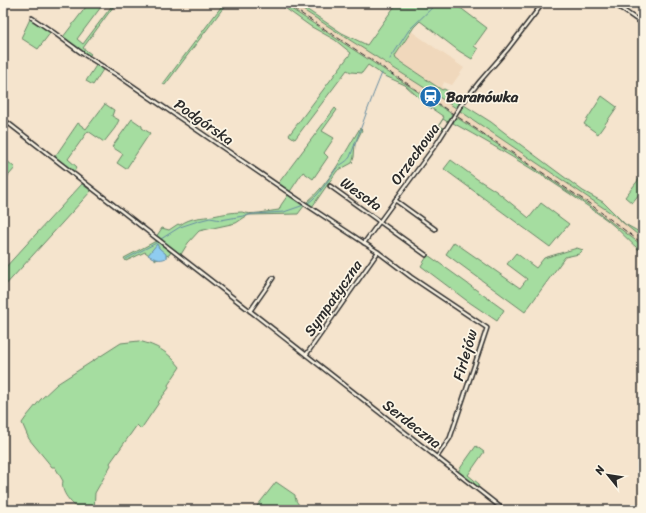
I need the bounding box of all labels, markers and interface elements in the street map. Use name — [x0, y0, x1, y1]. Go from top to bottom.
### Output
station icon: Baranówka — [418, 84, 444, 110]
place label: Baranówka — [446, 84, 519, 110]
street label: Podgórska — [169, 92, 240, 153]
street label: Orzechowa — [383, 117, 447, 191]
street label: Wesoła — [335, 170, 388, 218]
street label: Sympatyczna — [297, 254, 369, 342]
street label: Firlejów — [445, 325, 485, 384]
street label: Serdeczna — [377, 392, 448, 456]
north arrow — [588, 455, 628, 495]
text: N — [589, 462, 610, 479]

